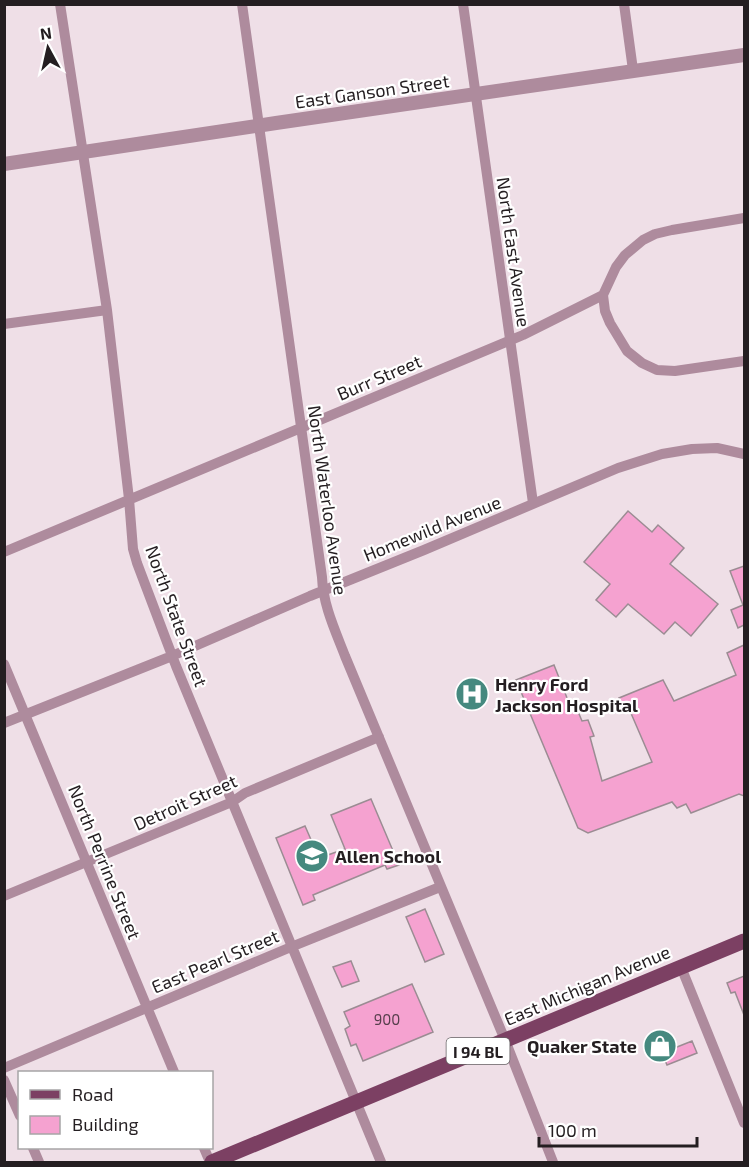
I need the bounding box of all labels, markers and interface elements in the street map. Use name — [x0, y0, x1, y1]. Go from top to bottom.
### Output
north arrow — [18, 18, 78, 78]
text: N — [39, 22, 53, 43]
street label: East Ganson Street — [293, 69, 451, 113]
street label: North East Avenue — [493, 176, 535, 328]
street label: Burr Street — [334, 349, 425, 405]
street label: North Waterloo Avenue — [304, 404, 352, 596]
street label: Homewild Avenue — [360, 490, 504, 566]
street label: North State Street — [141, 542, 213, 690]
place label: Henry Ford Jackson Hospital — [495, 673, 638, 716]
hospital icon: Henry Ford Jackson Hospital — [454, 676, 490, 712]
street label: Detroit Street — [130, 769, 240, 835]
street label: North Perrine Street — [64, 782, 146, 943]
school or university icon: Allen School — [294, 838, 330, 874]
place label: Allen School — [335, 845, 441, 867]
street label: East Pearl Street — [148, 924, 282, 998]
street label: East Michigan Avenue — [501, 940, 673, 1030]
house number: 900 — [374, 1010, 400, 1028]
shop icon: Quaker State — [642, 1028, 678, 1064]
place label: Quaker State — [527, 1035, 637, 1057]
road number: I 94 BL — [446, 1038, 510, 1064]
legend — [18, 1071, 213, 1149]
text: Road — [72, 1083, 113, 1105]
scale bar — [539, 1110, 696, 1148]
text: Building — [72, 1113, 139, 1135]
text: 100 m — [548, 1119, 597, 1141]

